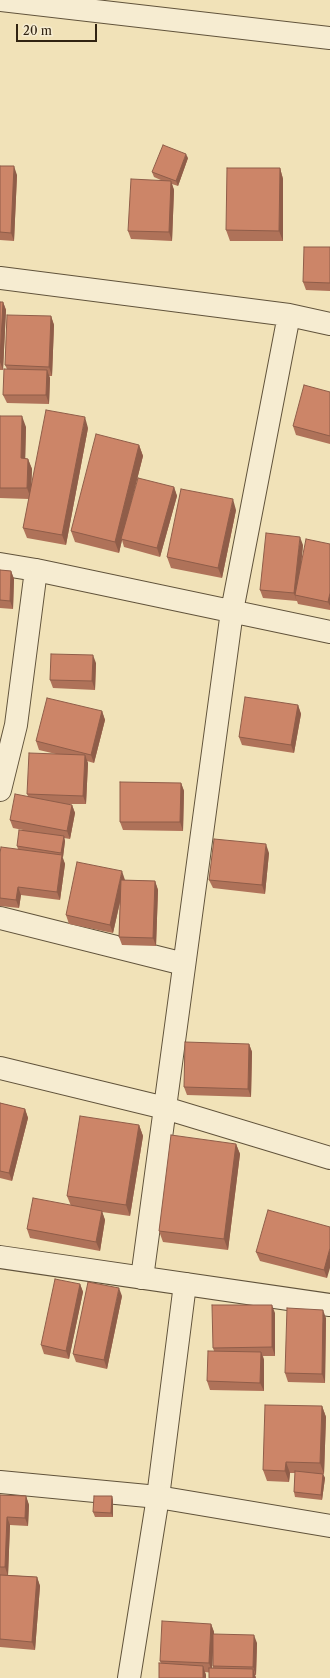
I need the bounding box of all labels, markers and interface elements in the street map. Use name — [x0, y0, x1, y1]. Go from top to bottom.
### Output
scale bar — [18, 16, 99, 42]
text: 20 m — [23, 23, 52, 38]

